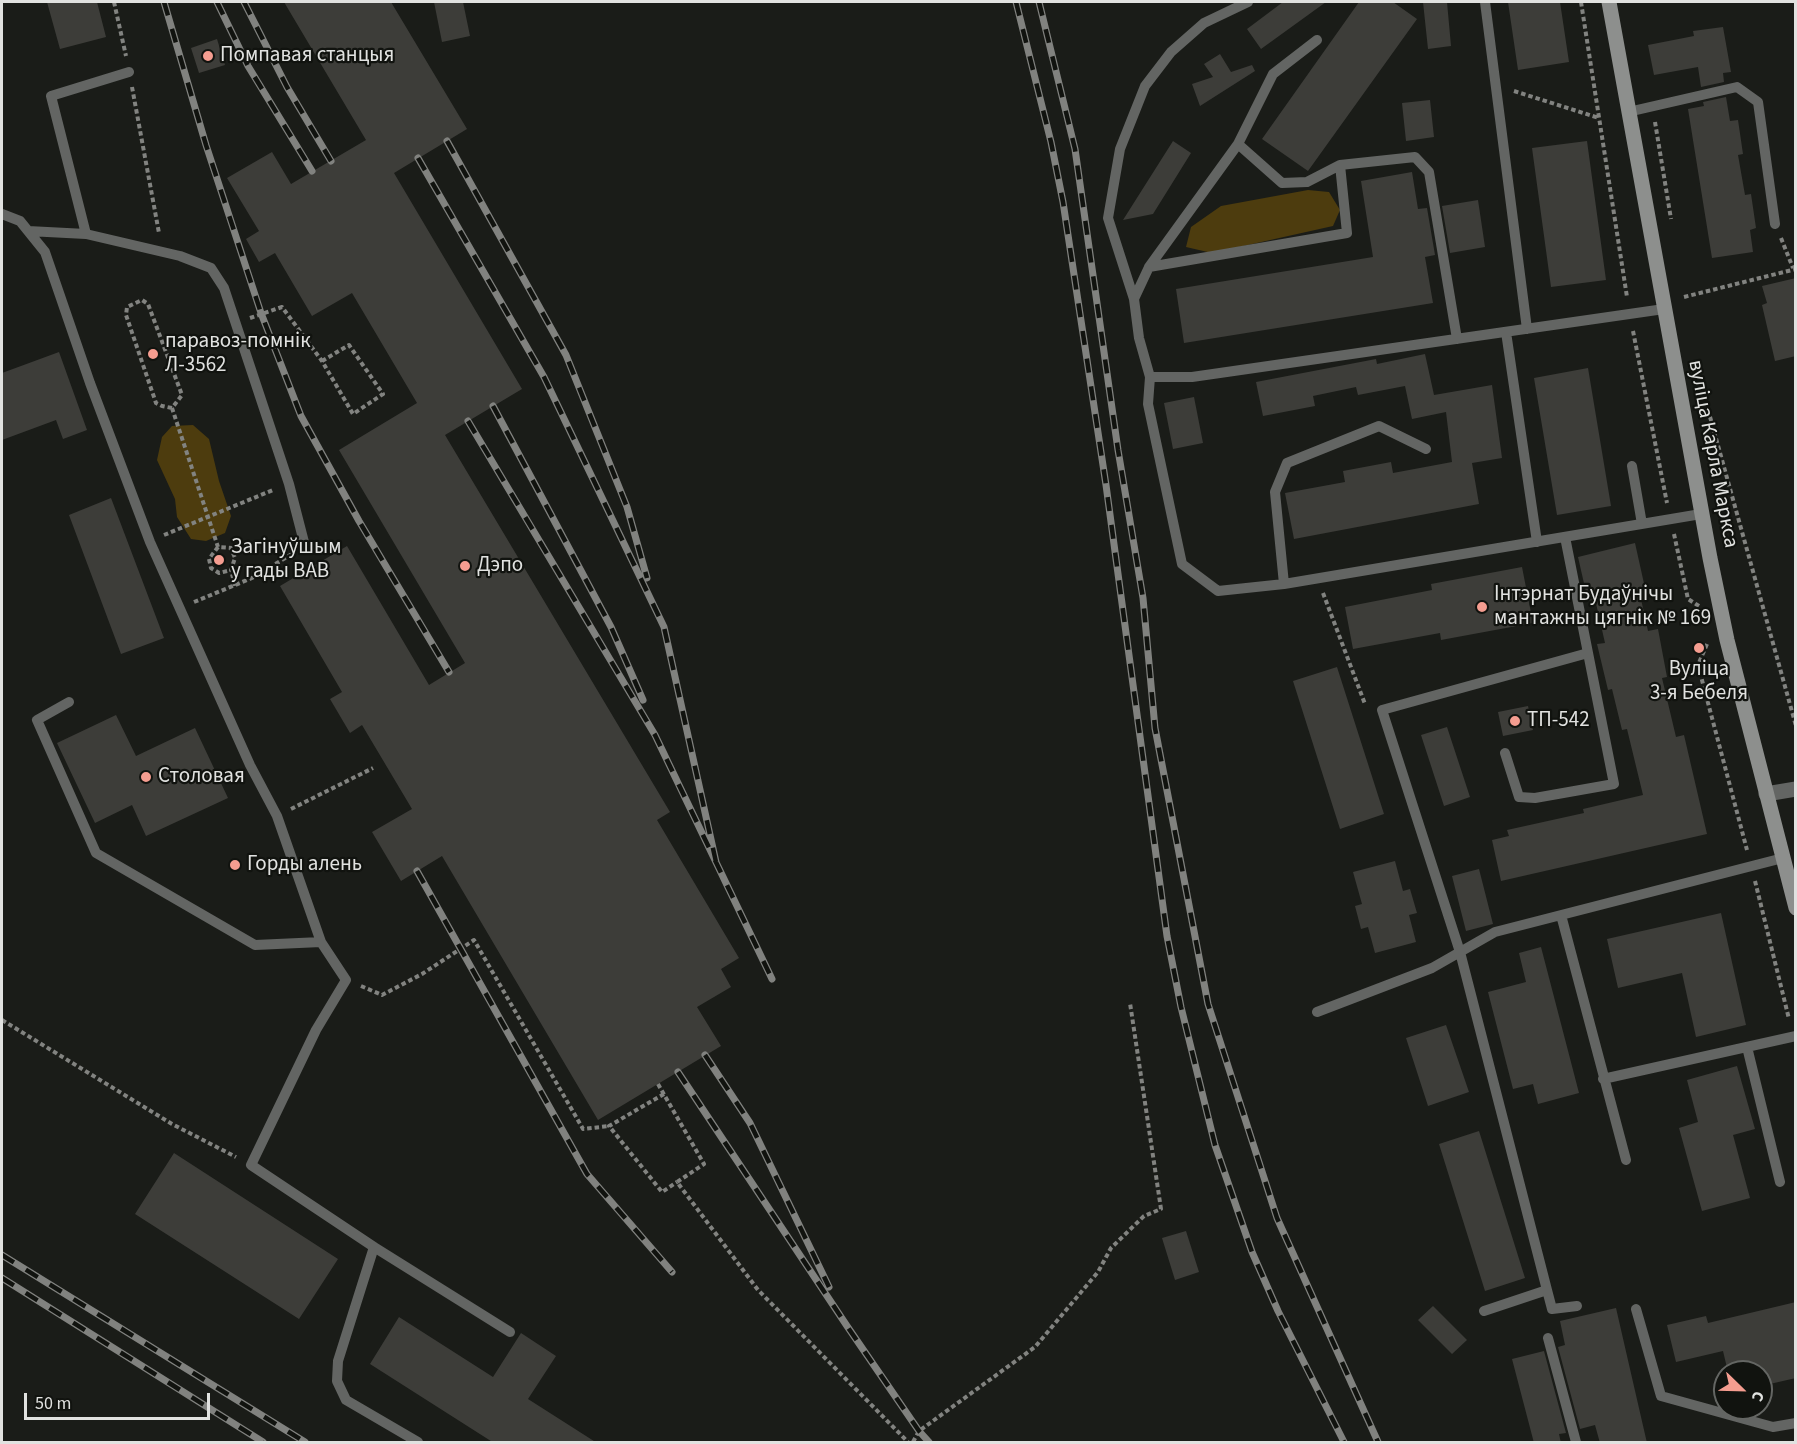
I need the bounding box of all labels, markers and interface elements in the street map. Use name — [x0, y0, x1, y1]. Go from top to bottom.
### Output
place label: Помпавая станцыя — [220, 43, 394, 69]
marker: Помпавая станцыя — [201, 49, 215, 63]
place label: паравоз-помнік Л-3562 — [165, 329, 311, 379]
marker: паравоз-помнік Л-3562 — [146, 347, 160, 361]
street label: вуліца Карла Маркса — [1681, 358, 1743, 550]
place label: Загінуўшым у гады ВАВ — [231, 535, 342, 585]
marker: Загінуўшым у гады ВАВ — [212, 553, 226, 567]
place label: Дэпо — [477, 553, 523, 579]
marker: Дэпо — [458, 559, 472, 573]
place label: Інтэрнат Будаўнічы мантажны цягнік № 169 — [1494, 582, 1711, 632]
marker: Інтэрнат Будаўнічы мантажны цягнік № 169 — [1475, 600, 1489, 614]
marker: Вуліца 3-я Бебеля — [1692, 641, 1706, 655]
place label: Вуліца 3-я Бебеля — [1650, 657, 1748, 707]
place label: ТП-542 — [1527, 708, 1590, 734]
marker: ТП-542 — [1508, 714, 1522, 728]
place label: Столовая — [158, 764, 245, 790]
marker: Столовая — [139, 770, 153, 784]
place label: Горды алень — [247, 852, 362, 878]
marker: Горды алень — [228, 858, 242, 872]
north arrow — [1713, 1360, 1773, 1420]
scale bar — [27, 1381, 213, 1419]
text: С — [1746, 1388, 1770, 1405]
text: 50 m — [35, 1391, 71, 1416]

